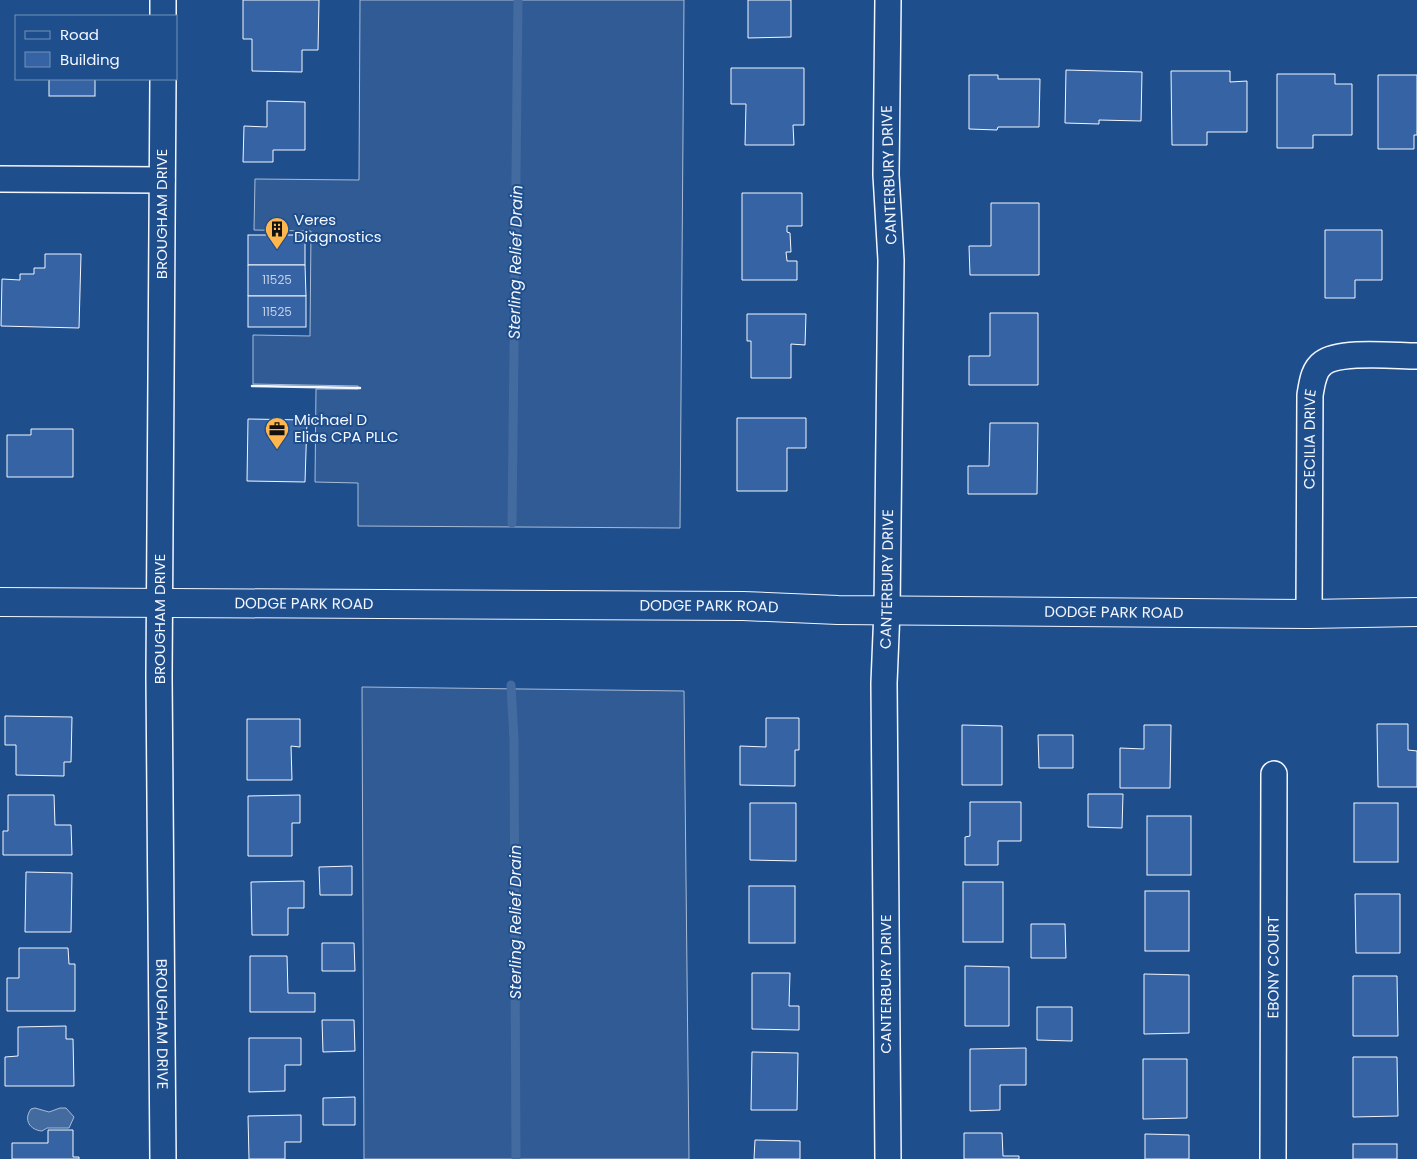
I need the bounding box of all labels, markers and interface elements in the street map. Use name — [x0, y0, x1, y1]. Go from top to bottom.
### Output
legend — [15, 15, 178, 80]
text: Road — [60, 24, 99, 45]
text: Building — [60, 49, 120, 70]
street label: CANTERBURY DRIVE — [876, 105, 901, 245]
street label: BROUGHAM DRIVE — [151, 149, 172, 279]
water label: Sterling Relief Drain — [503, 185, 528, 339]
place label: Veres Diagnostics — [294, 209, 382, 247]
building icon: Veres Diagnostics — [264, 216, 290, 250]
house number: 11525 — [262, 271, 292, 288]
house number: 11525 — [262, 303, 292, 320]
street label: CECILIA DRIVE — [1299, 387, 1321, 489]
place label: Michael D Elias CPA PLLC — [294, 409, 399, 447]
office icon: Michael D Elias CPA PLLC — [264, 416, 290, 450]
street label: CANTERBURY DRIVE — [874, 509, 898, 649]
street label: BROUGHAM DRIVE — [149, 554, 170, 684]
street label: DODGE PARK ROAD — [234, 592, 374, 614]
street label: DODGE PARK ROAD — [639, 594, 779, 617]
street label: DODGE PARK ROAD — [1044, 601, 1183, 623]
water label: Sterling Relief Drain — [504, 845, 527, 999]
street label: CANTERBURY DRIVE — [875, 914, 896, 1054]
street label: EBONY COURT — [1262, 916, 1284, 1018]
street label: BROUGHAM DRIVE — [151, 959, 173, 1089]

